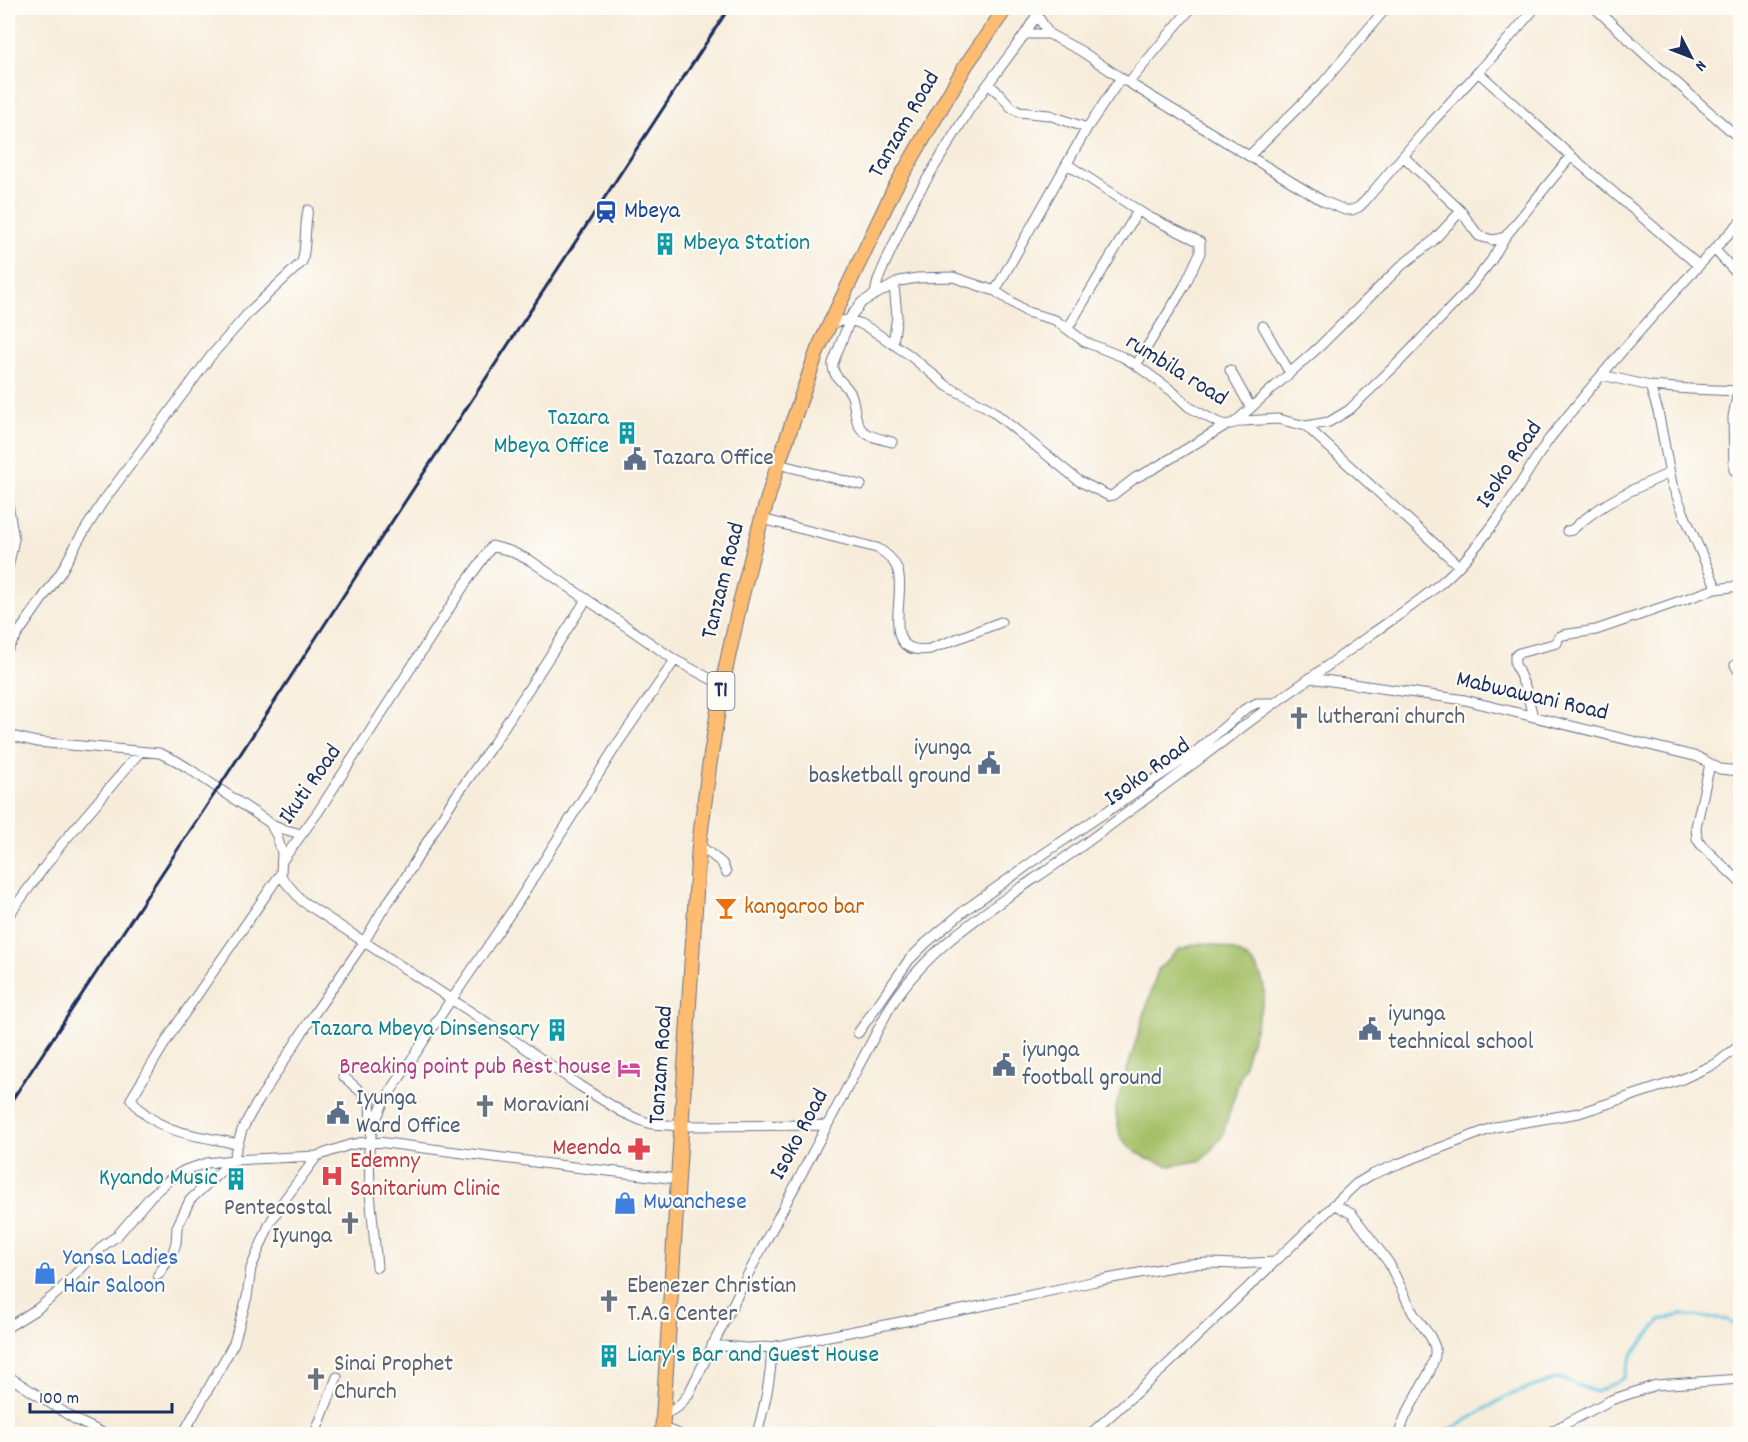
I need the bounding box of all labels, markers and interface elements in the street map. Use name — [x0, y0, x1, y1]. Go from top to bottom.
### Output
north arrow — [1661, 27, 1721, 87]
text: N — [1689, 55, 1711, 76]
street label: Tanzam Road — [860, 65, 950, 185]
place label: Mbeya — [624, 195, 681, 229]
station icon: Mbeya — [593, 199, 619, 225]
place label: Mbeya Station — [683, 227, 810, 261]
building icon: Mbeya Station — [652, 231, 678, 257]
street label: rumbila road — [1118, 326, 1234, 416]
place label: Tazara Mbeya Office — [494, 402, 610, 464]
street label: Isoko Road — [1468, 414, 1552, 516]
building icon: Tazara Mbeya Office — [614, 420, 640, 446]
place label: Tazara Office — [653, 442, 774, 476]
public building icon: Tazara Office — [622, 446, 648, 472]
street label: Tanzam Road — [693, 519, 755, 643]
street label: Mabwawani Road — [1453, 663, 1611, 731]
road number: T1 — [708, 672, 734, 710]
place label: lutherani church — [1317, 701, 1465, 735]
church icon: lutherani church — [1286, 705, 1312, 731]
street label: Isoko Road — [1098, 730, 1198, 816]
place label: iyunga basketball ground — [809, 732, 972, 794]
street label: Ikuti Road — [271, 738, 351, 832]
public building icon: iyunga basketball ground — [976, 750, 1002, 776]
place label: kangaroo bar — [744, 891, 864, 925]
bar icon: kangaroo bar — [713, 895, 739, 921]
place label: iyunga technical school — [1388, 998, 1534, 1060]
street label: Tanzam Road — [641, 1004, 683, 1126]
place label: Tazara Mbeya Dinsensary — [311, 1013, 540, 1047]
public building icon: iyunga technical school — [1357, 1016, 1383, 1042]
building icon: Tazara Mbeya Dinsensary — [544, 1017, 570, 1043]
place label: iyunga football ground — [1022, 1034, 1162, 1096]
place label: Breaking point pub Rest house — [339, 1051, 611, 1085]
public building icon: iyunga football ground — [991, 1052, 1017, 1078]
hotel icon: Breaking point pub Rest house — [616, 1055, 642, 1081]
place label: Iyunga Ward Office — [356, 1082, 461, 1144]
street label: Isoko Road — [762, 1083, 838, 1187]
place label: Moraviani — [503, 1089, 589, 1123]
church icon: Moraviani — [472, 1093, 498, 1119]
public building icon: Iyunga Ward Office — [325, 1100, 351, 1126]
place label: Meenda — [552, 1132, 622, 1166]
pharmacy icon: Meenda — [626, 1136, 652, 1162]
place label: Edemny Sanitarium Clinic — [350, 1145, 500, 1207]
place label: Kyando Music — [99, 1162, 218, 1196]
hospital icon: Edemny Sanitarium Clinic — [319, 1163, 345, 1189]
building icon: Kyando Music — [223, 1166, 249, 1192]
place label: Mwanchese — [643, 1186, 747, 1220]
shop icon: Mwanchese — [612, 1190, 638, 1216]
place label: Pentecostal Iyunga — [224, 1192, 333, 1254]
church icon: Pentecostal Iyunga — [337, 1210, 363, 1236]
place label: Yansa Ladies Hair Saloon — [63, 1242, 178, 1304]
shop icon: Yansa Ladies Hair Saloon — [32, 1260, 58, 1286]
place label: Ebenezer Christian T.A.G Center — [627, 1270, 796, 1332]
church icon: Ebenezer Christian T.A.G Center — [596, 1288, 622, 1314]
place label: Liary's Bar and Guest House — [627, 1339, 879, 1373]
building icon: Liary's Bar and Guest House — [596, 1343, 622, 1369]
place label: Sinai Prophet Church — [334, 1348, 453, 1410]
church icon: Sinai Prophet Church — [303, 1366, 329, 1392]
scale bar — [30, 1376, 172, 1414]
text: 100 m — [39, 1387, 79, 1412]

